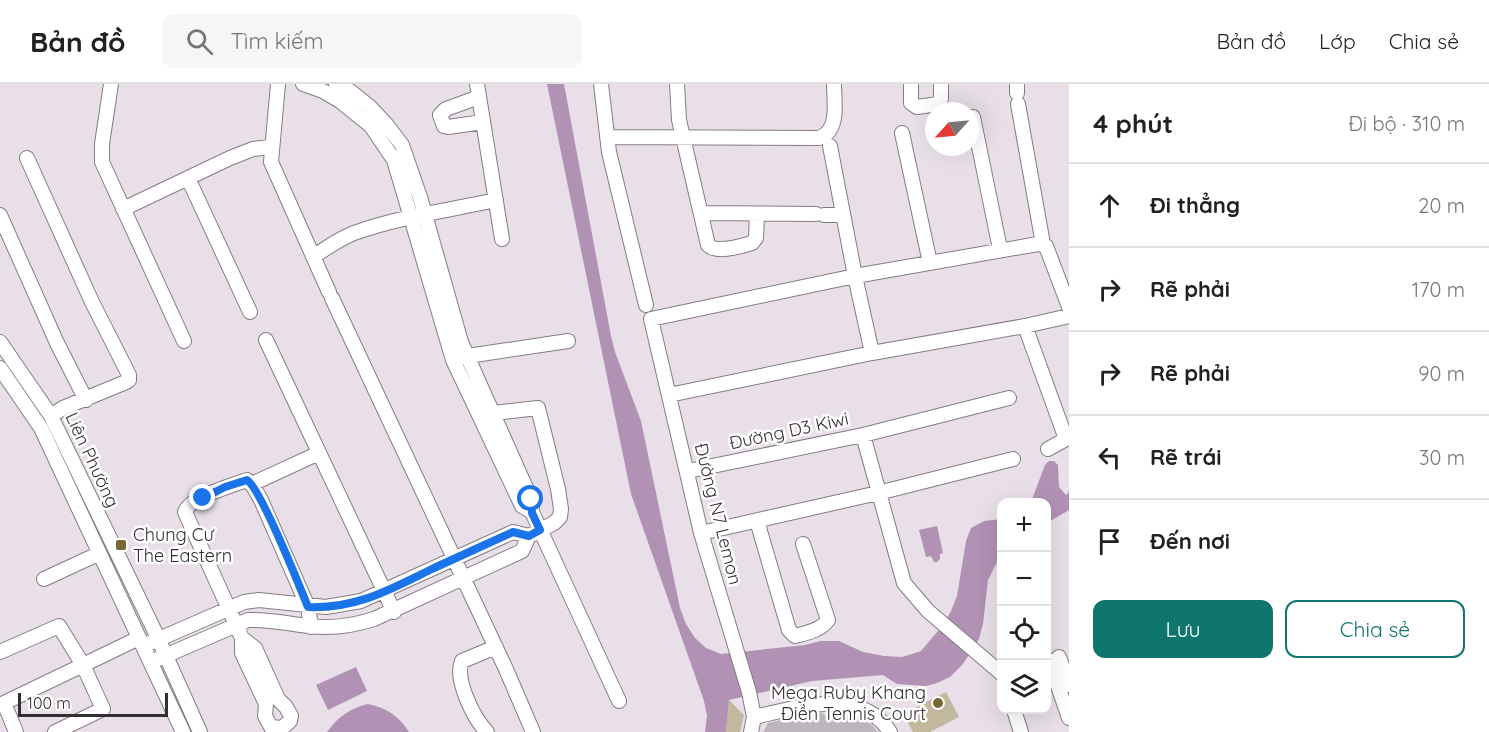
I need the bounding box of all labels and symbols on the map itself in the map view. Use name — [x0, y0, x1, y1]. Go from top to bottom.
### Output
north arrow — [925, 102, 979, 156]
street label: Đường D3 Kiwi — [727, 407, 851, 454]
street label: Liên Phường — [60, 408, 125, 511]
street label: Đường N7 Lemon — [690, 441, 747, 587]
route end — [189, 484, 215, 510]
route start — [517, 485, 543, 511]
place label: Chung Cư The Eastern — [133, 523, 232, 567]
marker: Chung Cư The Eastern — [114, 538, 128, 552]
place label: Mega Ruby Khang Điền Tennis Court — [771, 681, 926, 725]
scale bar — [18, 690, 168, 718]
marker: Mega Ruby Khang Điền Tennis Court — [931, 696, 945, 710]

